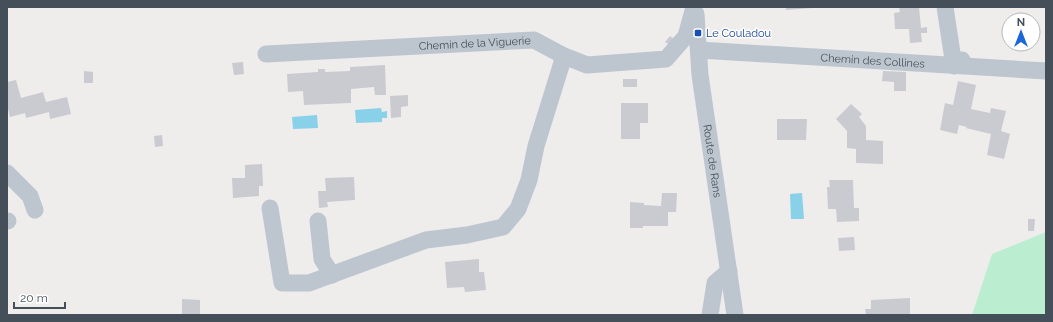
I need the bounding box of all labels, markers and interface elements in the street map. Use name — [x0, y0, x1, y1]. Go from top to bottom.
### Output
north arrow — [1001, 12, 1041, 52]
text: N — [1017, 16, 1025, 29]
place label: Le Couladou — [706, 27, 771, 40]
marker: Le Couladou — [693, 28, 703, 38]
street label: Chemin de la Viguerie — [418, 34, 532, 53]
street label: Chemin des Collines — [820, 51, 925, 70]
street label: Route de Rans — [701, 123, 724, 198]
scale bar — [14, 284, 65, 310]
text: 20 m — [20, 291, 48, 305]

